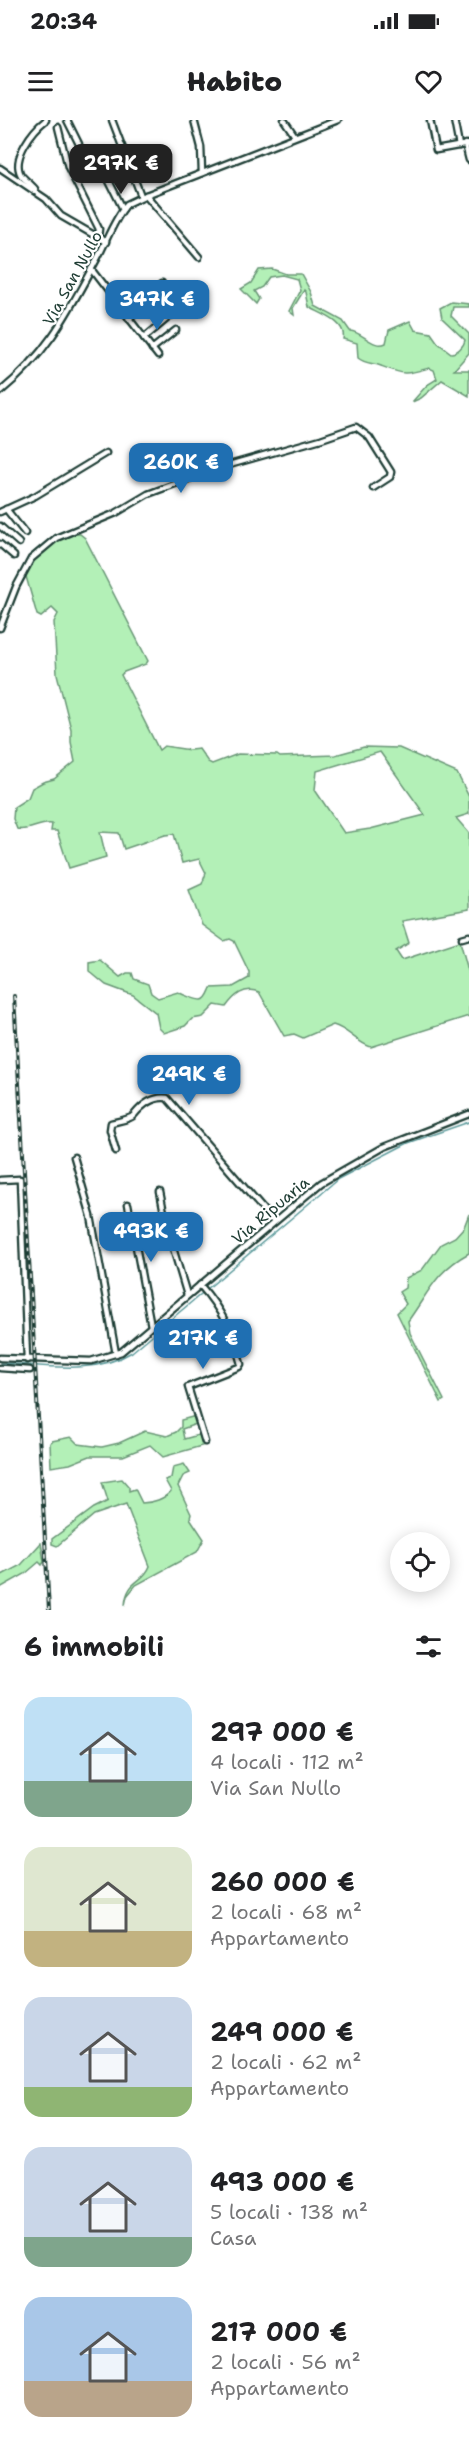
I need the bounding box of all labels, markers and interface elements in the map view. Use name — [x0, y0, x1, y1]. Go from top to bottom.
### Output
text: 20:34 — [30, 7, 97, 36]
text: Habito — [187, 63, 282, 100]
icon: menu — [24, 65, 57, 98]
icon: heart — [412, 65, 445, 98]
pin: 297K € — [72, 144, 170, 195]
text: 297K € — [83, 150, 159, 176]
street label: Via San Nullo — [38, 227, 107, 329]
pin: 347K € — [108, 280, 206, 331]
text: 347K € — [119, 286, 195, 312]
pin: 260K € — [132, 443, 230, 494]
text: 260K € — [143, 449, 219, 475]
pin: 249K € — [140, 1055, 238, 1106]
text: 249K € — [151, 1061, 227, 1087]
street label: Via Ripuaria — [227, 1172, 314, 1249]
pin: 493K € — [102, 1212, 200, 1263]
text: 493K € — [113, 1218, 189, 1244]
pin: 217K € — [154, 1319, 252, 1370]
text: 217K € — [168, 1325, 238, 1351]
map controls — [390, 1532, 450, 1592]
button: locate — [390, 1532, 450, 1592]
text: 6 immobili — [24, 1629, 164, 1664]
icon: filters — [412, 1630, 445, 1663]
text: 297 000 € — [210, 1714, 354, 1749]
icon: home — [72, 1721, 144, 1793]
text: 4 locali · 112 m² — [210, 1749, 364, 1775]
text: Via San Nullo — [210, 1775, 341, 1801]
text: 260 000 € — [210, 1864, 355, 1899]
icon: home — [72, 1871, 144, 1943]
text: 2 locali · 68 m² — [210, 1899, 362, 1925]
text: Appartamento — [210, 1925, 349, 1951]
text: 249 000 € — [210, 2014, 353, 2049]
icon: home — [72, 2021, 144, 2093]
text: 2 locali · 62 m² — [210, 2049, 362, 2075]
text: Appartamento — [210, 2075, 349, 2101]
text: 493 000 € — [210, 2164, 354, 2199]
icon: home — [72, 2171, 144, 2243]
text: 5 locali · 138 m² — [210, 2199, 368, 2225]
text: Casa — [210, 2225, 256, 2251]
text: 217 000 € — [210, 2314, 347, 2349]
icon: home — [72, 2321, 144, 2393]
text: 2 locali · 56 m² — [210, 2349, 361, 2375]
text: Appartamento — [210, 2375, 349, 2401]

